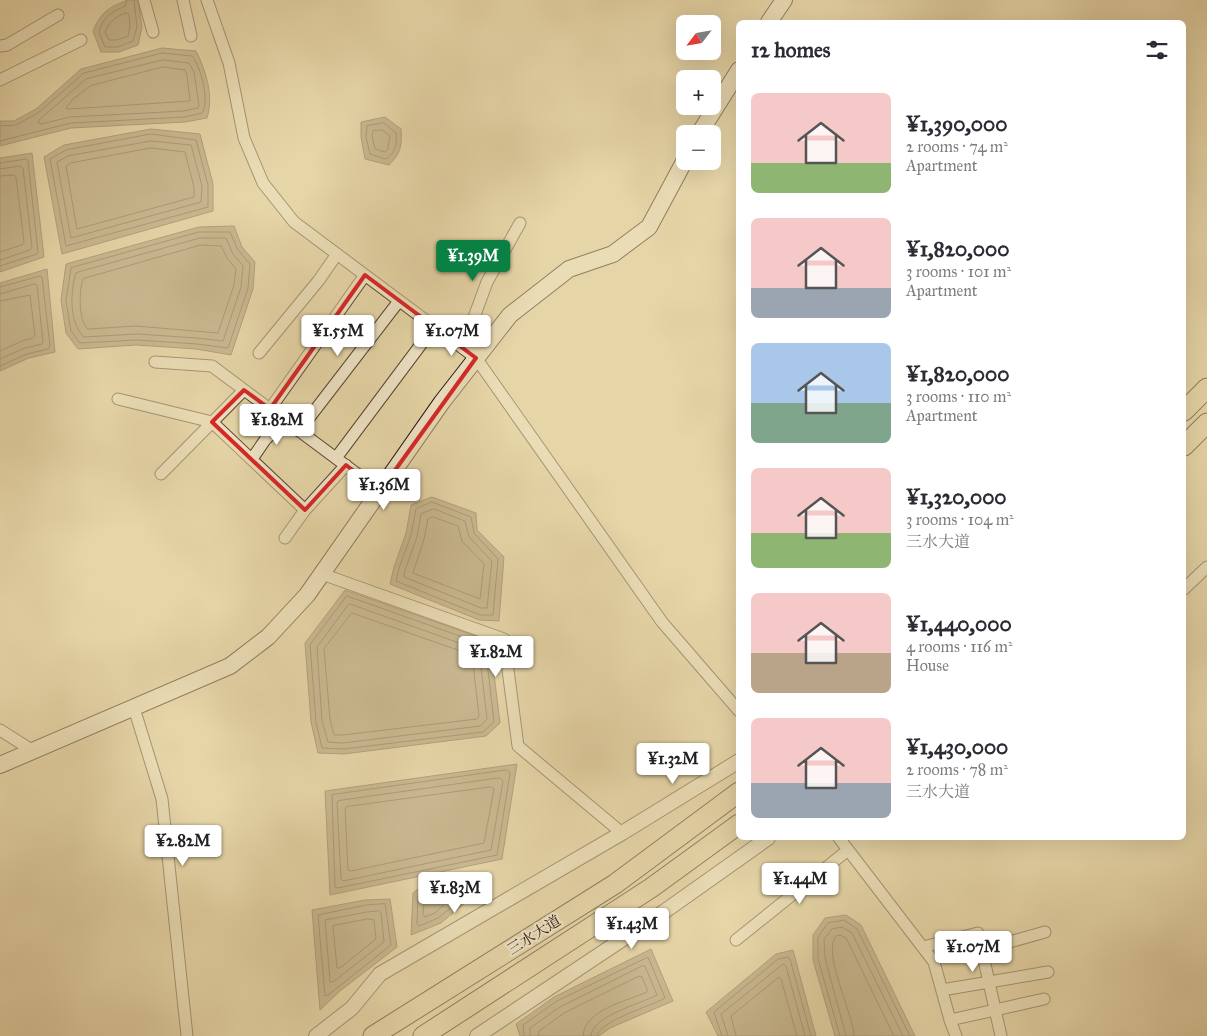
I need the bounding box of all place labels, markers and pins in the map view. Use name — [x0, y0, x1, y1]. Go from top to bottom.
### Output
pin: ¥1.39M — [432, 240, 514, 282]
pin: ¥1.55M — [297, 314, 379, 357]
pin: ¥1.07M — [411, 314, 493, 357]
pin: ¥1.82M — [236, 404, 318, 446]
pin: ¥1.36M — [343, 468, 425, 511]
pin: ¥1.82M — [455, 636, 537, 678]
pin: ¥1.32M — [632, 742, 714, 785]
pin: ¥2.82M — [142, 824, 224, 867]
pin: ¥1.44M — [759, 862, 841, 905]
pin: ¥1.83M — [414, 872, 496, 914]
pin: ¥1.43M — [591, 908, 673, 950]
pin: ¥1.07M — [932, 930, 1014, 973]

